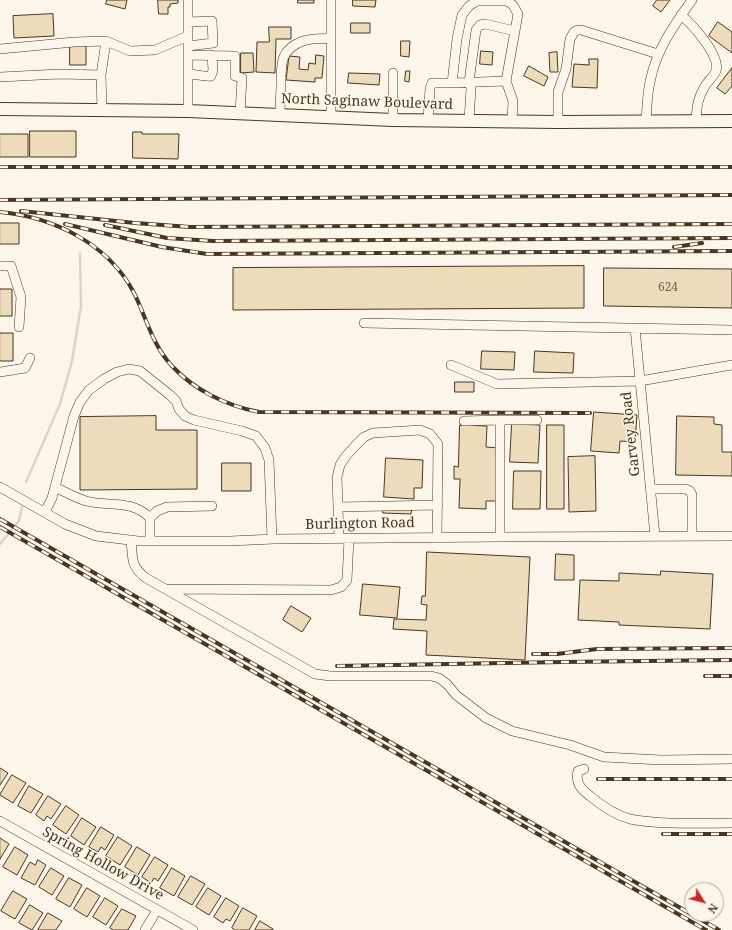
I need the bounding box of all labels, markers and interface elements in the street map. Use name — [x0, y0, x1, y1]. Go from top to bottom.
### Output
street label: North Saginaw Boulevard — [281, 91, 453, 113]
house number: 624 — [658, 281, 678, 295]
street label: Garvey Road — [618, 391, 644, 477]
street label: Burlington Road — [305, 515, 415, 533]
street label: Spring Hollow Drive — [39, 824, 167, 904]
north arrow — [684, 882, 724, 922]
text: N — [705, 901, 722, 917]

